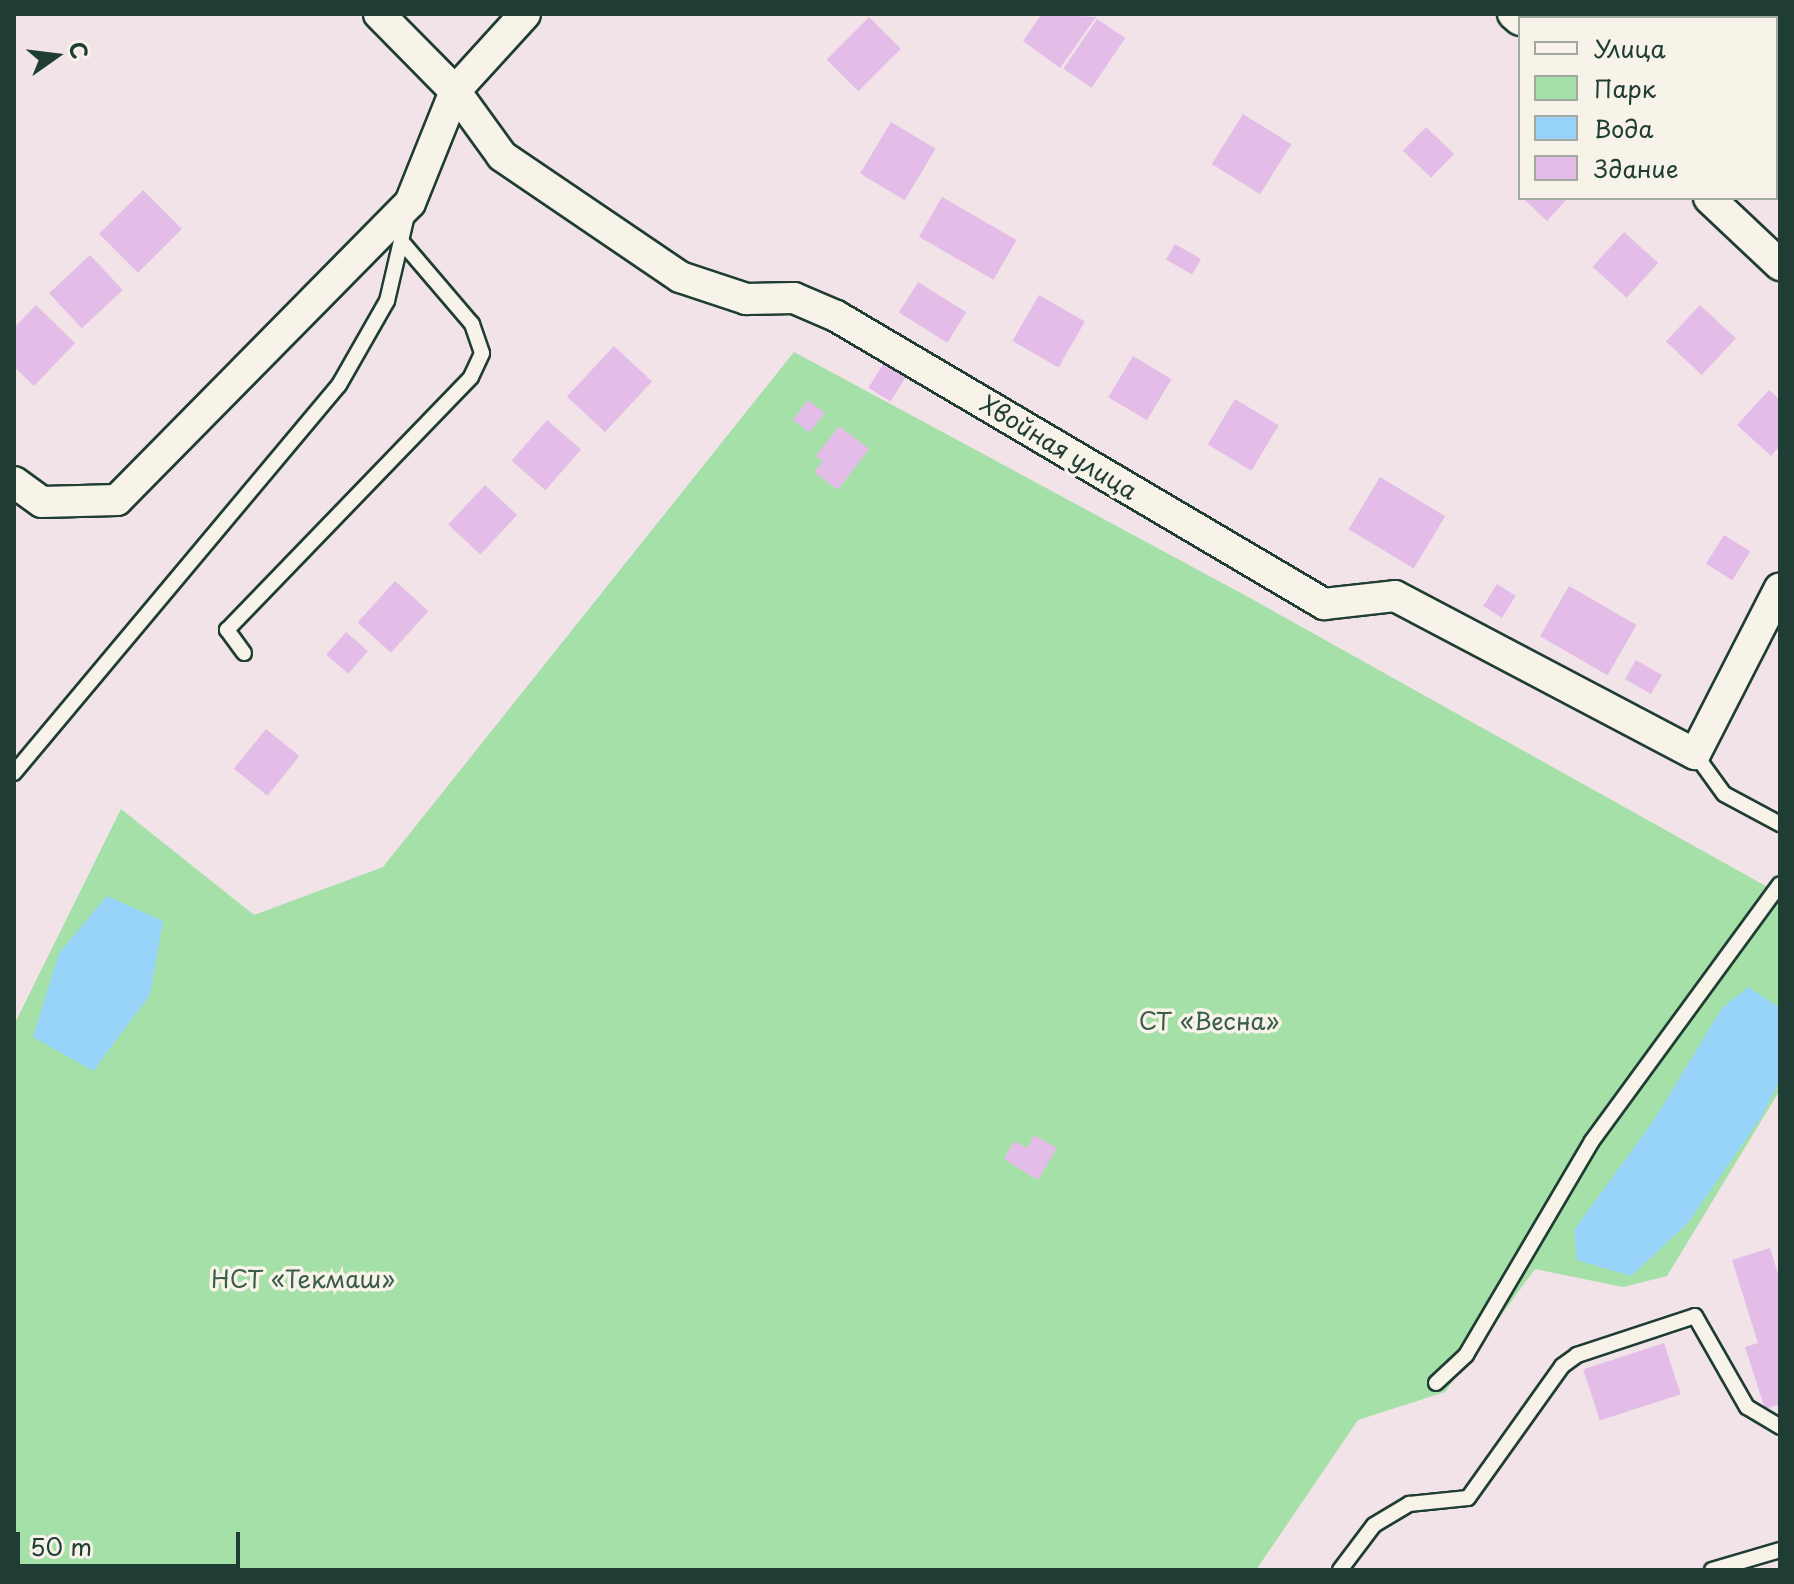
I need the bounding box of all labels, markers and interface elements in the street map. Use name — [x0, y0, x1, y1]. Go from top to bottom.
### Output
north arrow — [16, 16, 96, 96]
legend — [1518, 16, 1778, 200]
text: Улица — [1594, 30, 1666, 66]
text: С — [62, 38, 98, 62]
text: Парк — [1594, 70, 1656, 106]
text: Вода — [1594, 110, 1653, 146]
text: Здание — [1594, 150, 1679, 186]
street label: Хвойная улица — [975, 388, 1143, 506]
park label: СТ «Весна» — [1139, 1007, 1279, 1035]
park label: НСТ «Текмаш» — [211, 1265, 395, 1293]
scale bar — [20, 1516, 244, 1566]
text: 50 m — [30, 1528, 92, 1564]

